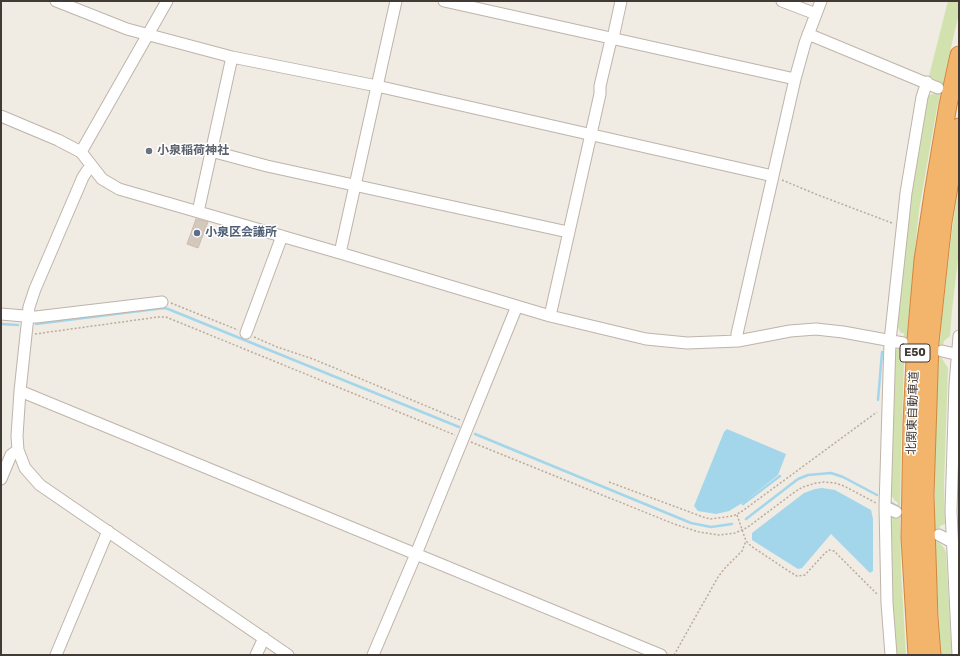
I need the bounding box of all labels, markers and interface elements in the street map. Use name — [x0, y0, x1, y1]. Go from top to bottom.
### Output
place label: 小泉稲荷神社 — [157, 144, 229, 158]
marker: 小泉稲荷神社 — [144, 146, 154, 156]
place label: 小泉区会議所 — [205, 226, 277, 240]
marker: 小泉区会議所 — [192, 228, 202, 238]
road number: E50 — [900, 344, 930, 362]
street label: 北関東自動車道 — [904, 371, 922, 455]

